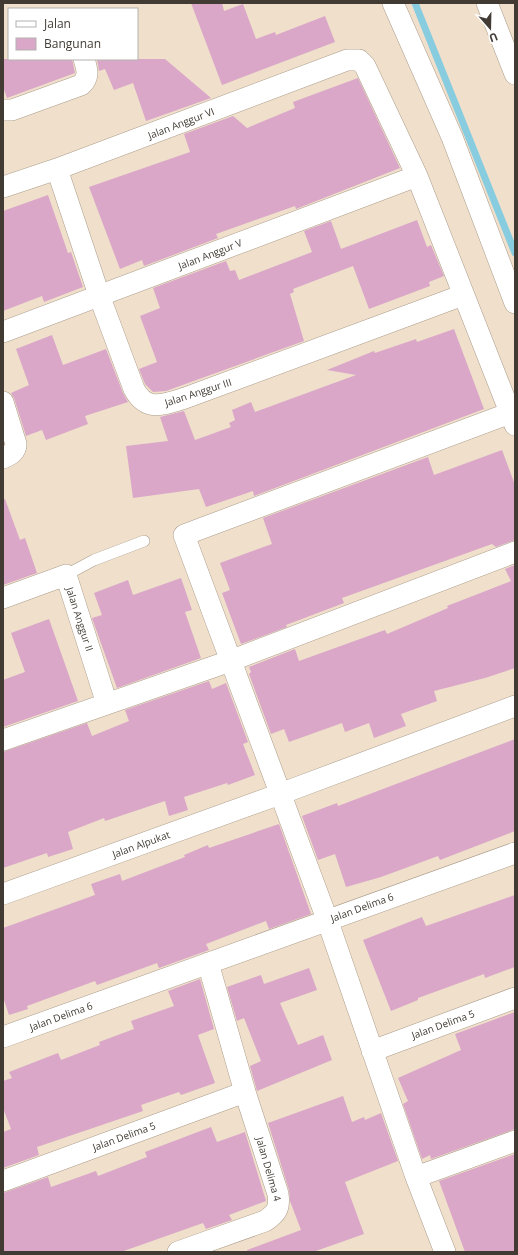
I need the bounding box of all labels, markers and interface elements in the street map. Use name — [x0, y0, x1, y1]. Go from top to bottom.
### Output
legend — [8, 8, 138, 60]
north arrow — [470, 8, 510, 48]
text: Jalan — [43, 15, 71, 32]
text: U — [487, 29, 500, 46]
text: Bangunan — [44, 35, 101, 52]
street label: Jalan Anggur VI — [145, 104, 216, 142]
street label: Jalan Anggur V — [175, 235, 244, 273]
street label: Jalan Anggur III — [162, 375, 233, 410]
street label: Jalan Anggur II — [63, 584, 97, 653]
street label: Jalan Alpukat — [109, 827, 172, 861]
street label: Jalan Delima 6 — [328, 889, 396, 925]
street label: Jalan Delima 6 — [27, 998, 95, 1034]
street label: Jalan Delima 5 — [409, 1006, 477, 1042]
street label: Jalan Delima 5 — [90, 1118, 158, 1154]
street label: Jalan Delima 4 — [253, 1134, 285, 1203]

